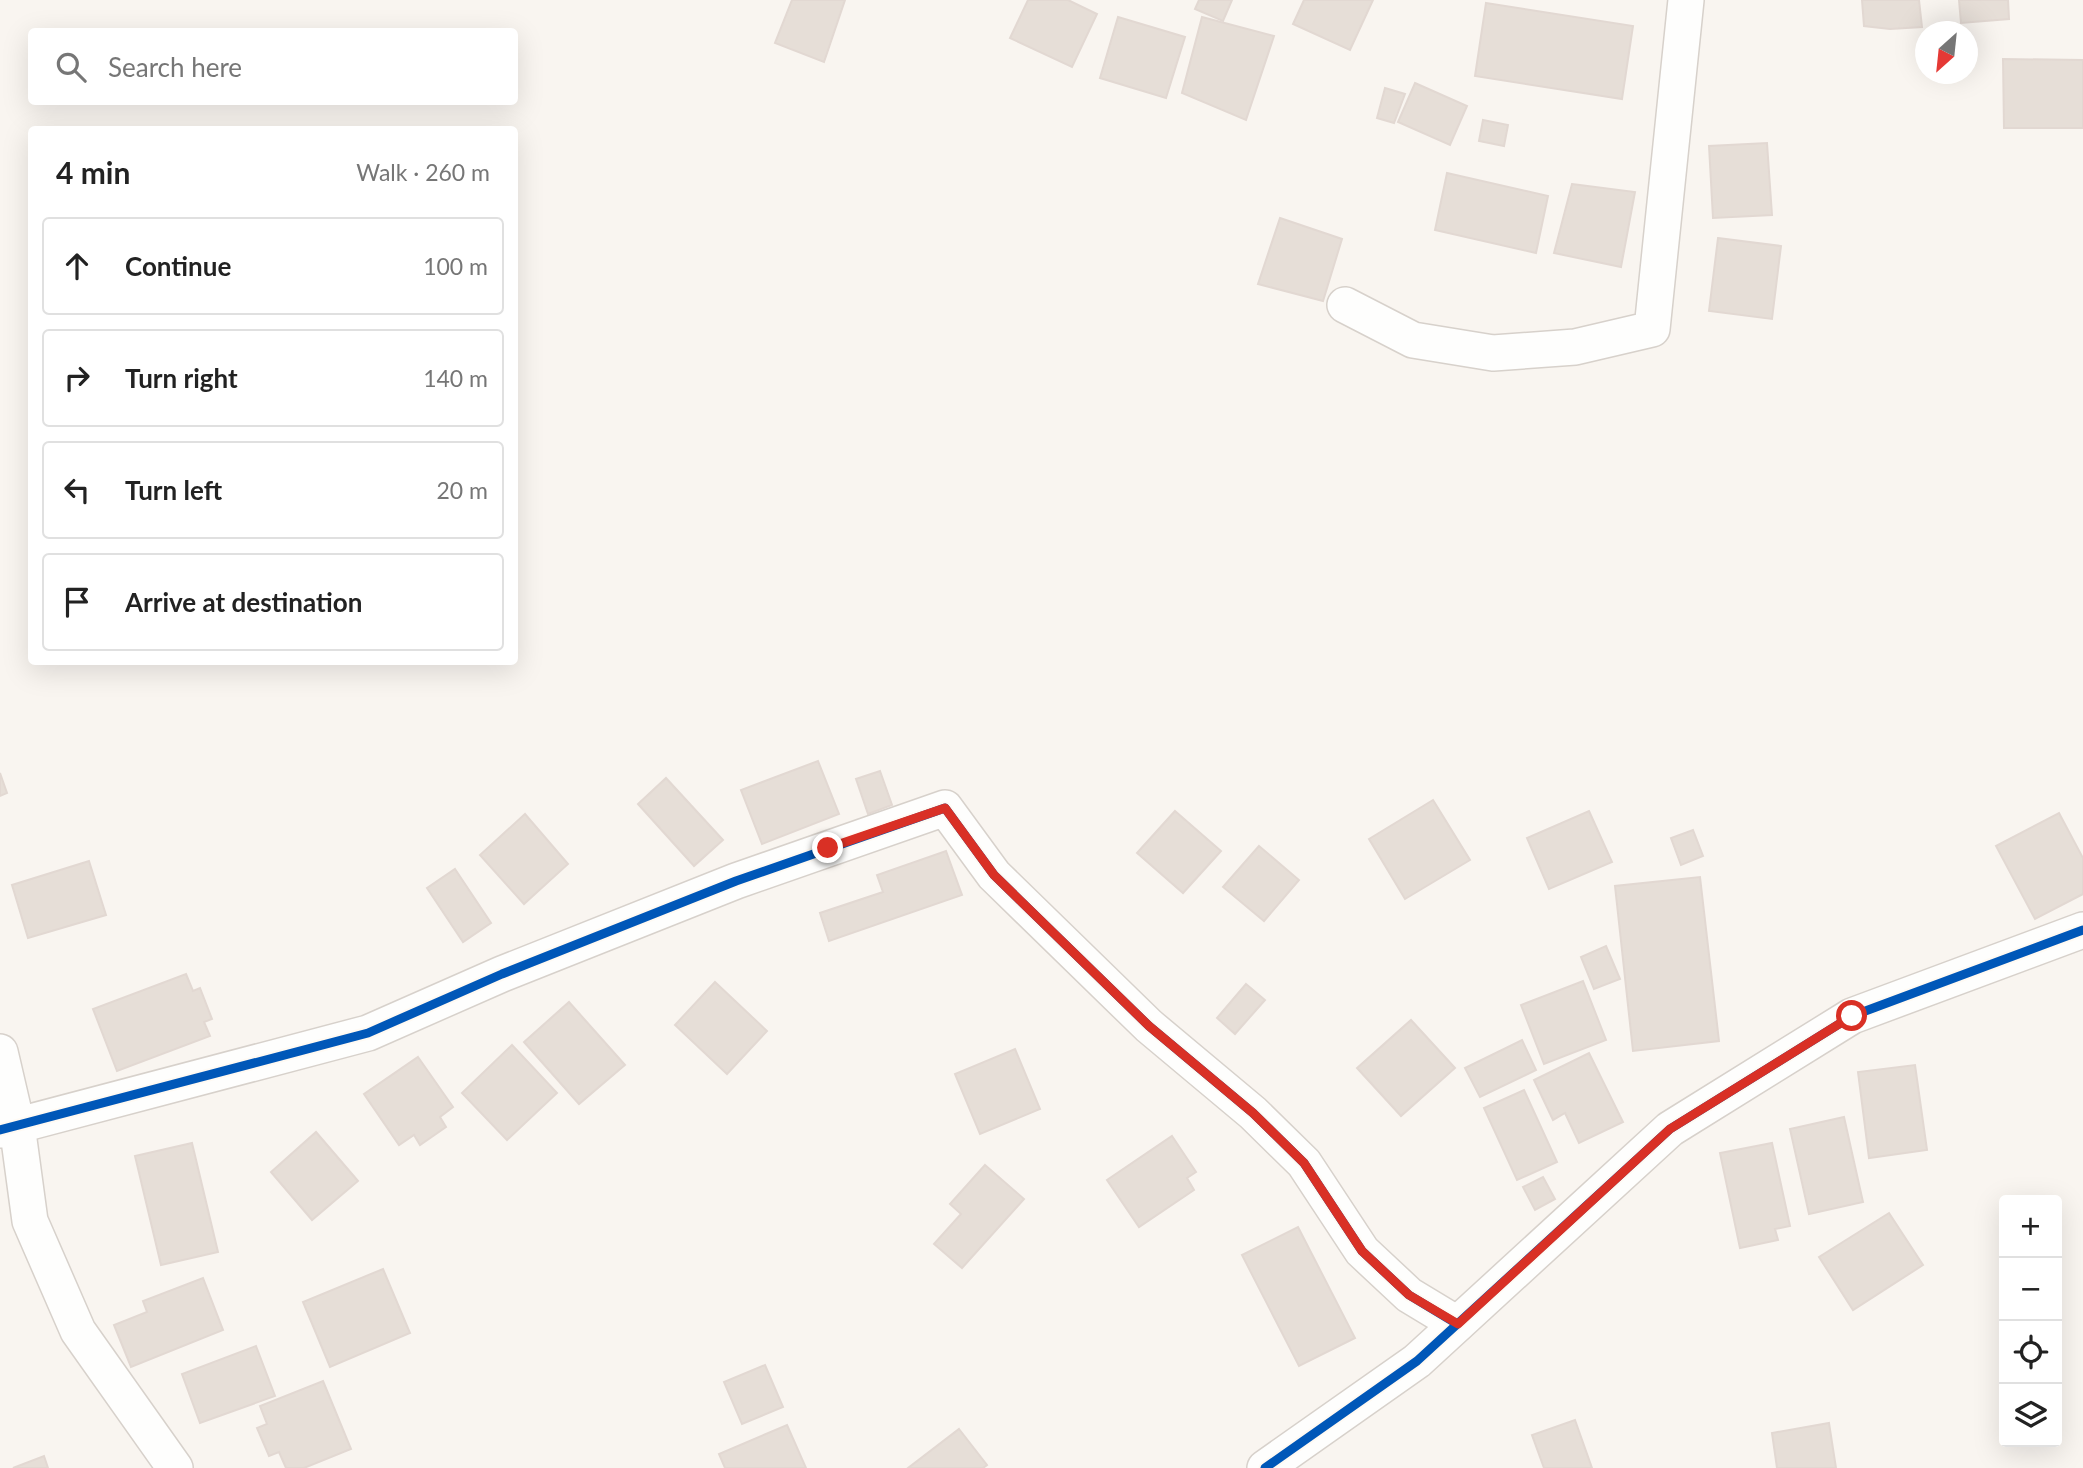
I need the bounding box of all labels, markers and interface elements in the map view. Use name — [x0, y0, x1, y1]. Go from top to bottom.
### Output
north arrow — [1915, 21, 1978, 84]
search box — [28, 28, 518, 105]
icon: search — [52, 48, 90, 86]
text: Search here — [108, 51, 242, 83]
text: 4 min — [56, 154, 130, 190]
text: Walk · 260 m — [356, 158, 490, 186]
icon: ahead — [58, 247, 96, 285]
text: Continue — [125, 250, 231, 282]
text: 100 m — [423, 252, 488, 280]
icon: right — [58, 359, 96, 397]
text: Turn right — [125, 362, 238, 394]
text: 140 m — [423, 364, 488, 392]
icon: left — [58, 471, 96, 509]
text: Turn left — [125, 474, 222, 506]
text: 20 m — [437, 476, 488, 504]
icon: arrive — [58, 583, 96, 621]
text: Arrive at destination — [125, 586, 362, 618]
route end — [812, 832, 843, 863]
route start — [1836, 1000, 1867, 1031]
map controls — [1999, 1195, 2062, 1447]
button: + — [1999, 1195, 2062, 1258]
button: − — [1999, 1258, 2062, 1321]
button: locate — [1999, 1321, 2062, 1384]
button: layers — [1999, 1384, 2062, 1447]

